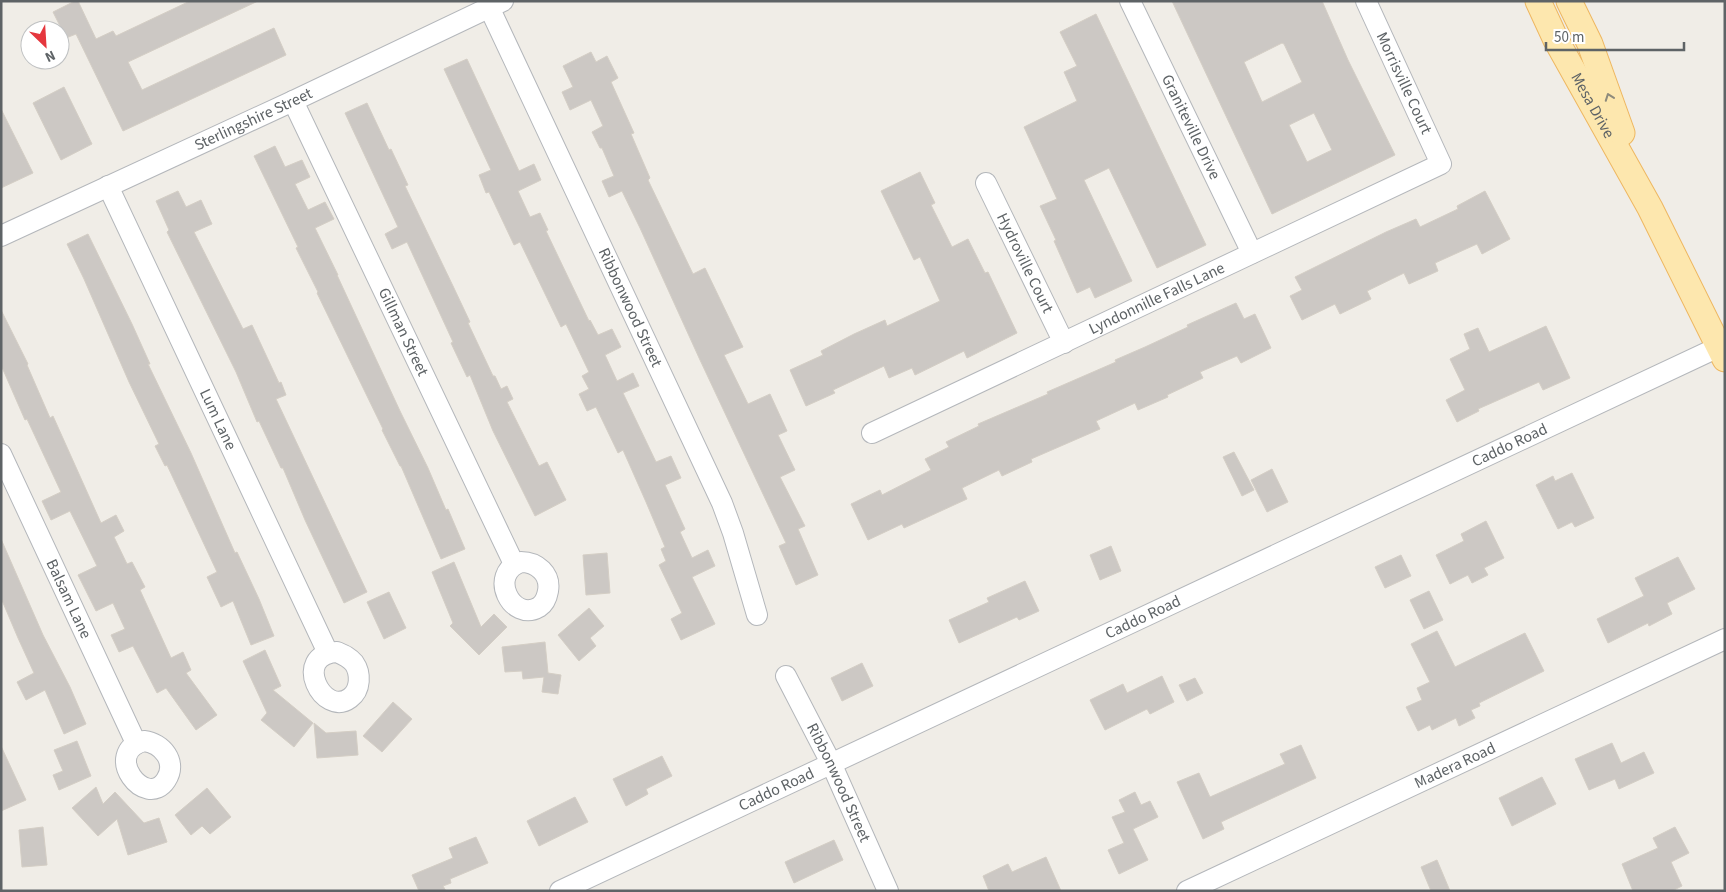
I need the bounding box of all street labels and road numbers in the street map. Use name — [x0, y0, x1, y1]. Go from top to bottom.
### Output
street label: Morrisville Court — [1371, 28, 1438, 138]
street label: Mesa Drive — [1565, 69, 1620, 142]
street label: Graniteville Drive — [1156, 71, 1226, 183]
street label: Sterlingshire Street — [191, 82, 316, 156]
street label: Hydroville Court — [991, 209, 1059, 317]
street label: Ribbonwood Street — [593, 244, 668, 371]
street label: Lyndonnille Falls Lane — [1085, 257, 1228, 340]
street label: Gillman Street — [373, 284, 434, 380]
street label: Lum Lane — [194, 385, 242, 454]
street label: Caddo Road — [1468, 418, 1551, 472]
street label: Balsam Lane — [41, 556, 97, 642]
street label: Caddo Road — [1101, 590, 1184, 645]
street label: Ribbonwood Street — [801, 719, 876, 846]
street label: Madera Road — [1411, 737, 1499, 794]
street label: Caddo Road — [735, 762, 818, 817]

